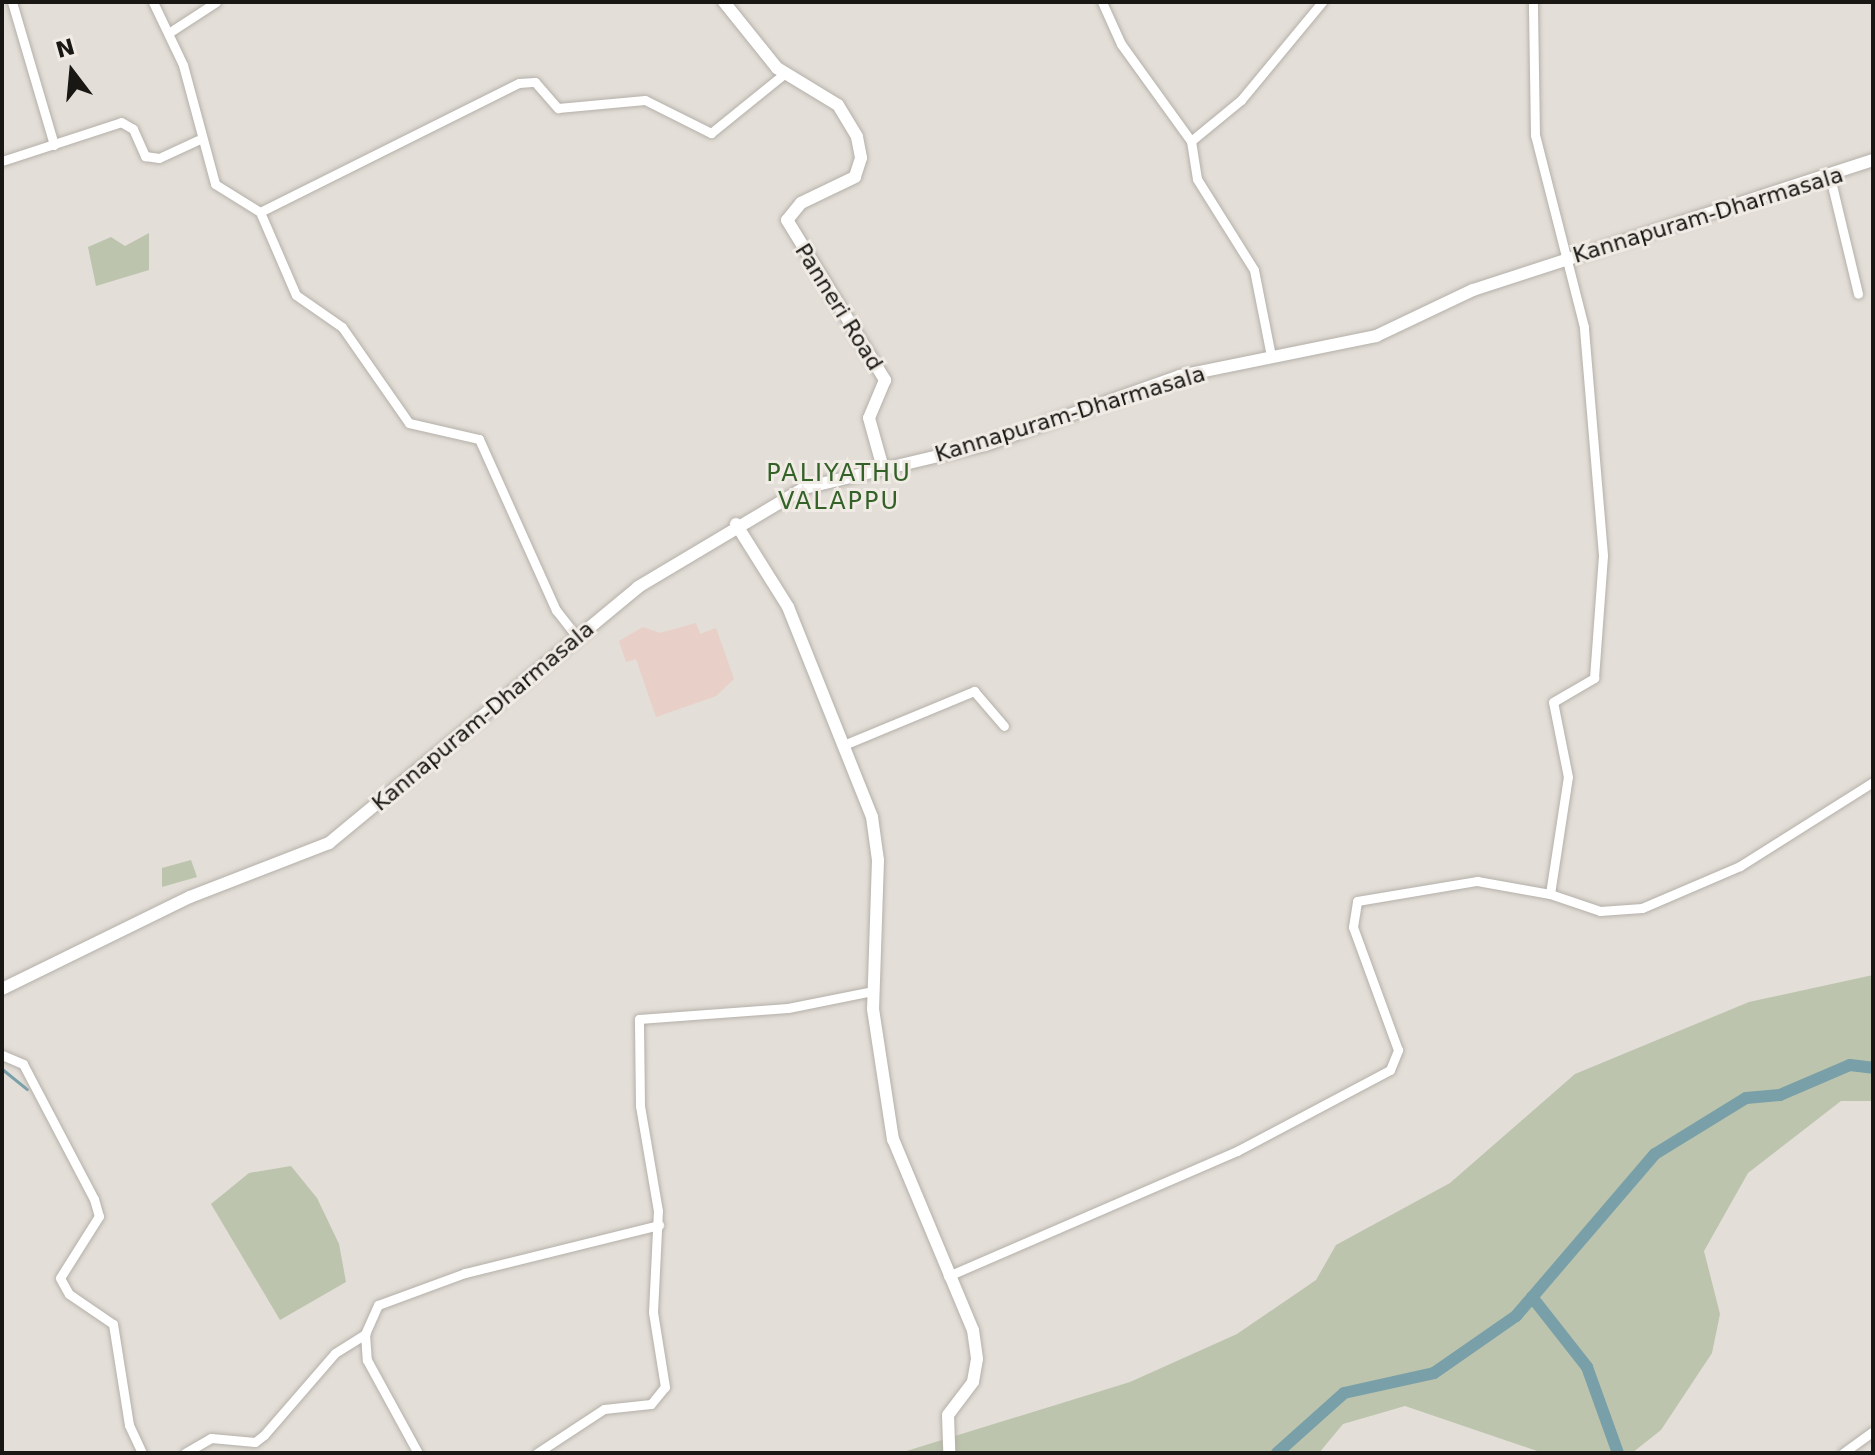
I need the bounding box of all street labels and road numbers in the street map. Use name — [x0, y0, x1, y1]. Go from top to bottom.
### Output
street label: Kannapuram-Dharmasala — [1570, 161, 1846, 269]
street label: Panneri Road — [790, 239, 888, 375]
street label: Kannapuram-Dharmasala — [932, 360, 1208, 468]
street label: Kannapuram-Dharmasala — [367, 616, 599, 816]

